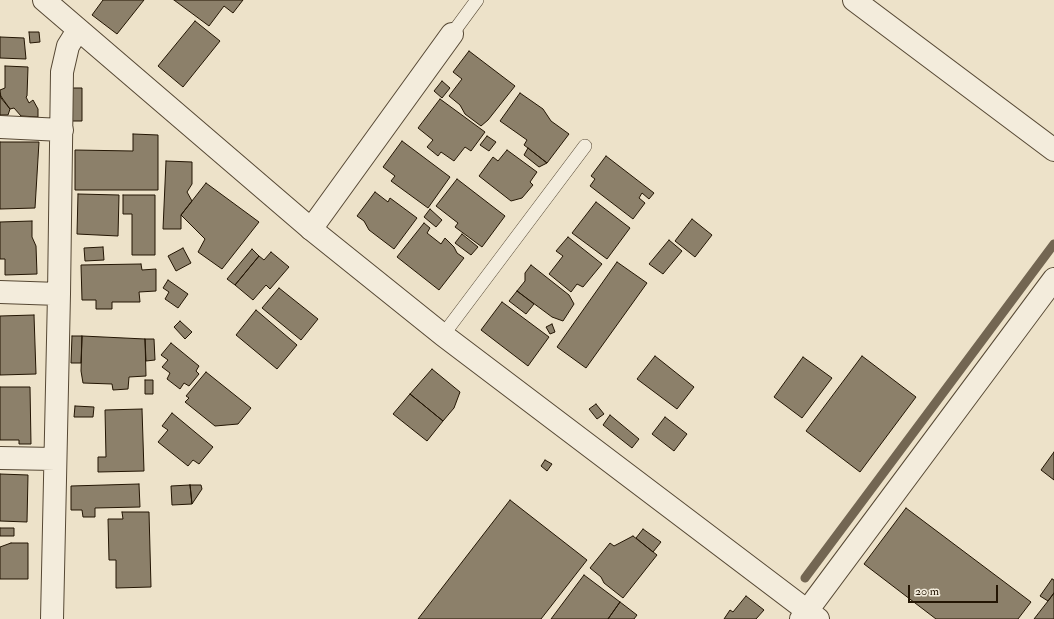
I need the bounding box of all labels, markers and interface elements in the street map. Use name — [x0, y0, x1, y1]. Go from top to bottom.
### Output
scale bar — [910, 577, 1000, 603]
text: 20 m — [915, 584, 939, 599]

